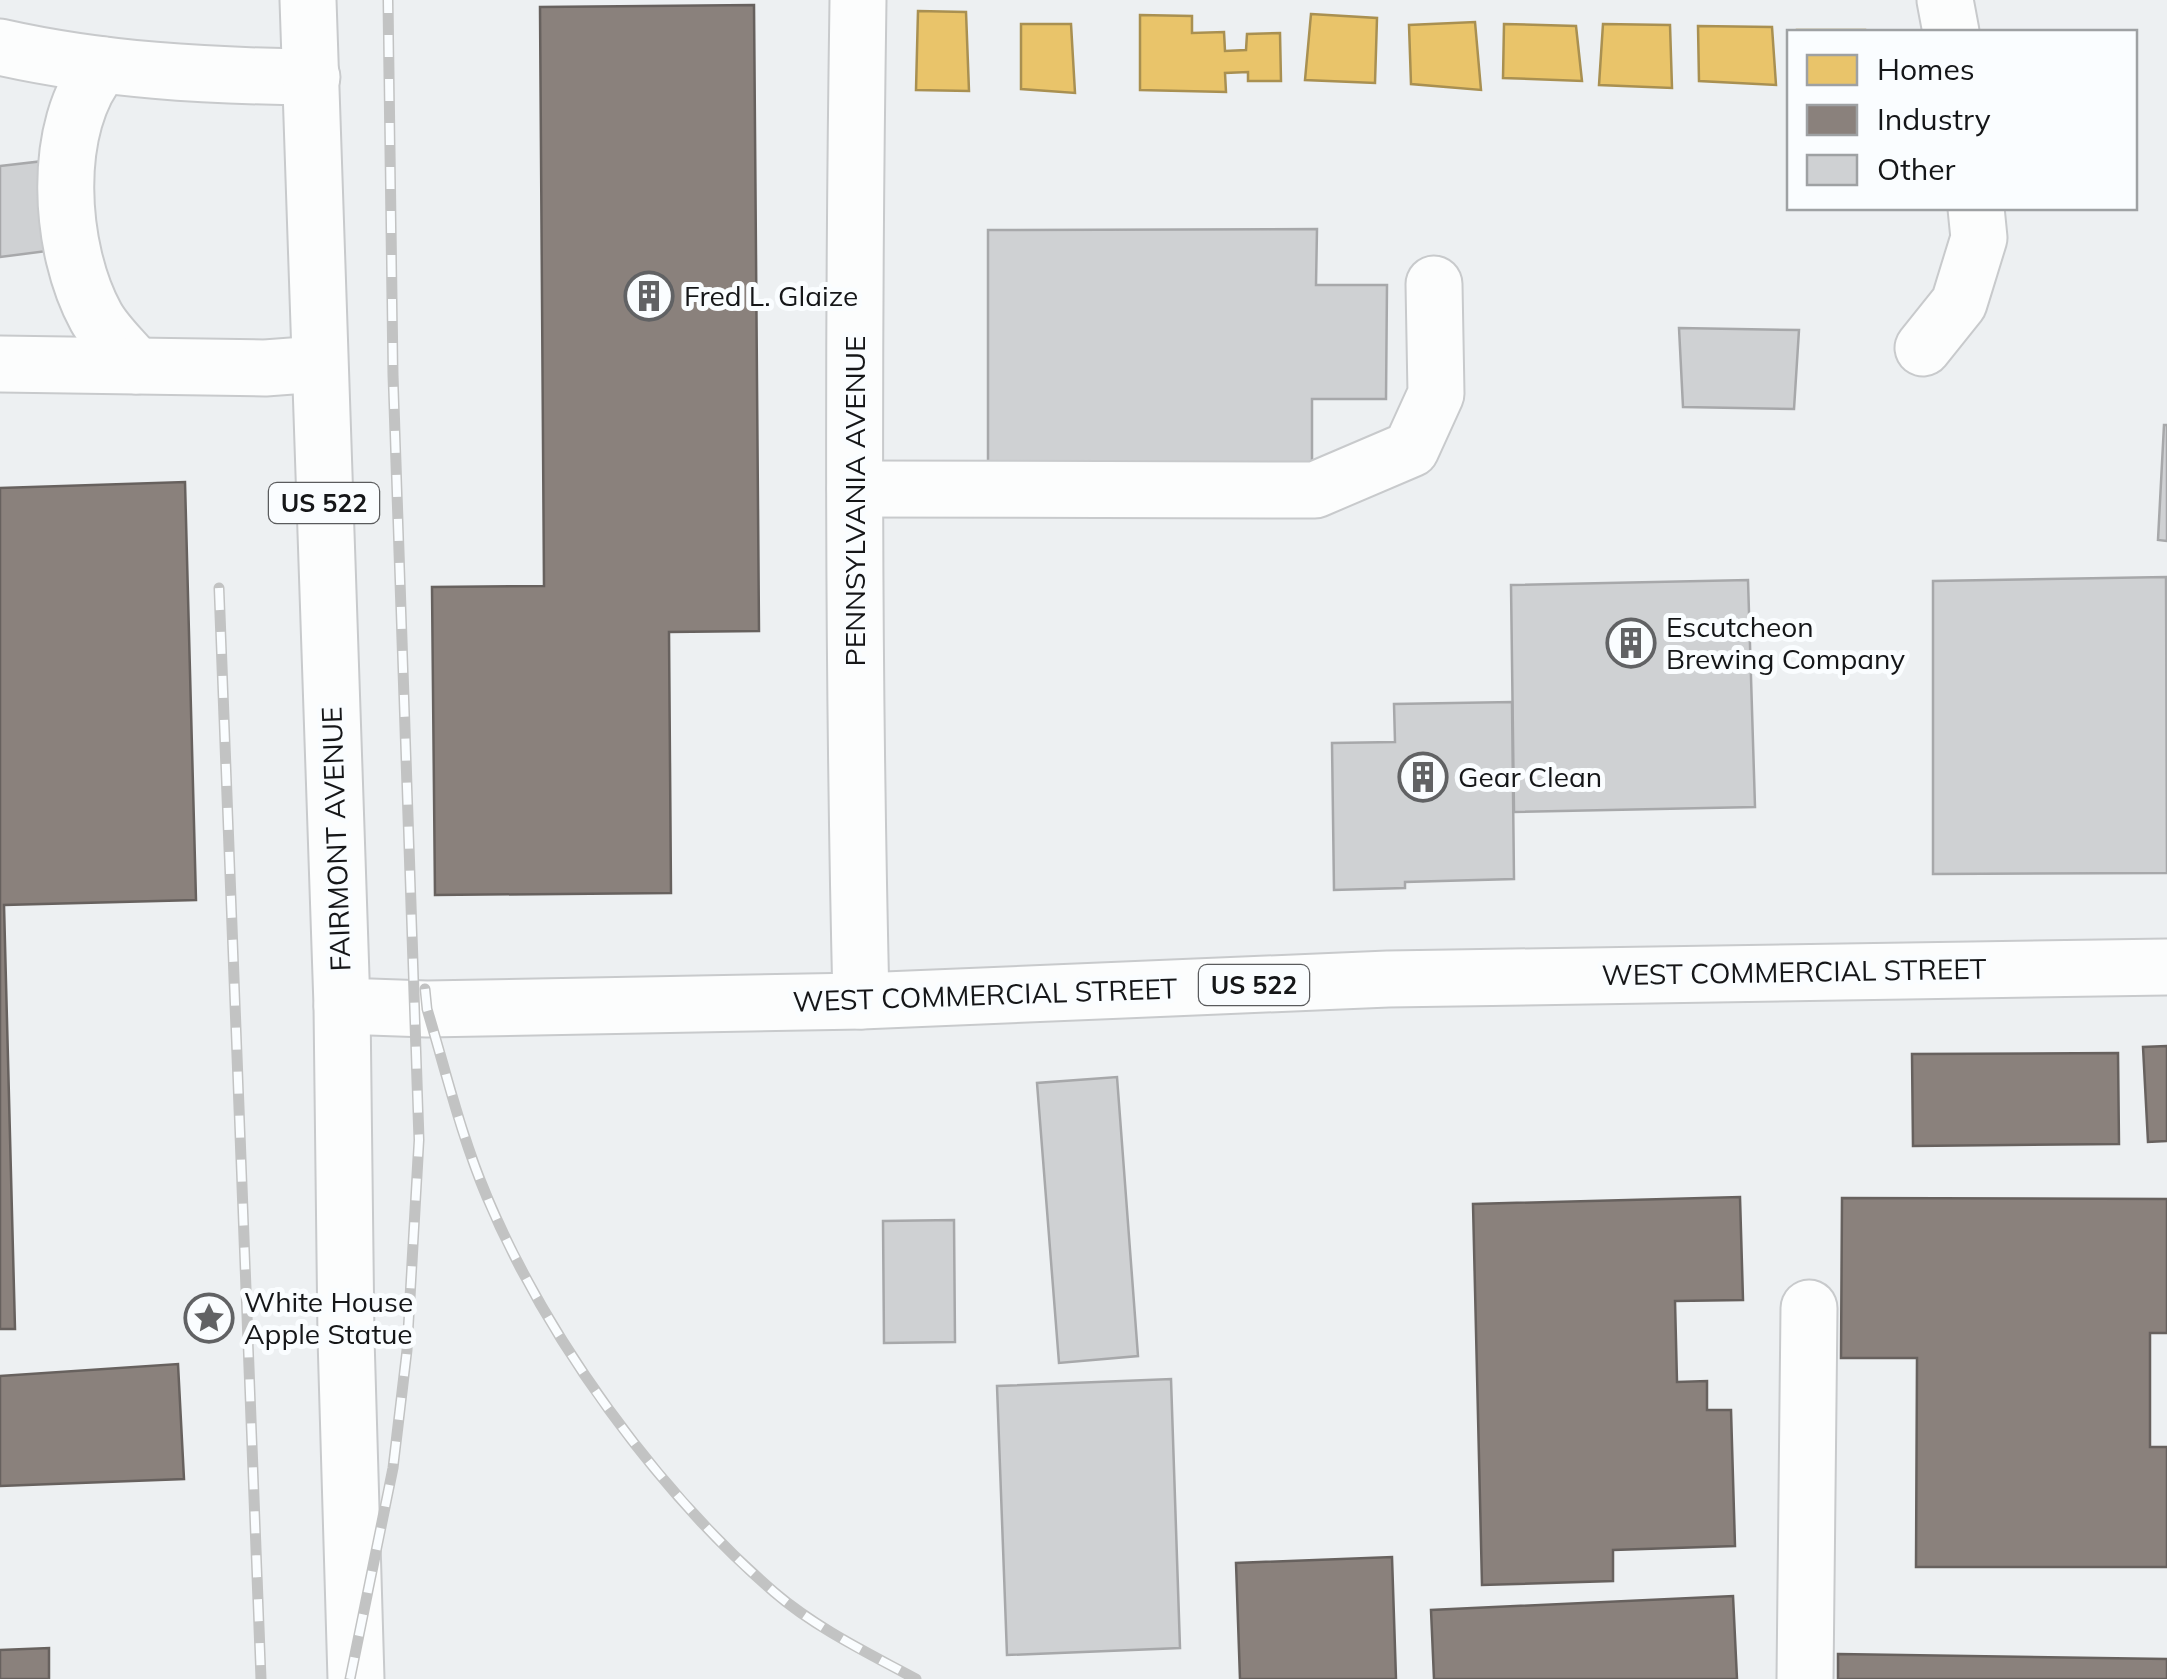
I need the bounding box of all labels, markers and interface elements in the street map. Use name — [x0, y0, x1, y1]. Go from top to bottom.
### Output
legend — [1787, 30, 2137, 210]
text: Homes — [1877, 50, 1975, 88]
text: Industry — [1877, 100, 1991, 138]
text: Other — [1877, 150, 1956, 188]
building icon: Fred L. Glaize — [623, 270, 675, 322]
place label: Fred L. Glaize — [684, 278, 858, 313]
street label: PENNSYLVANIA AVENUE — [837, 336, 872, 667]
road number: US 522 — [269, 483, 379, 523]
place label: Escutcheon Brewing Company — [1666, 609, 1905, 676]
building icon: Escutcheon Brewing Company — [1605, 617, 1657, 669]
street label: FAIRMONT AVENUE — [313, 706, 358, 972]
building icon: Gear Clean — [1397, 751, 1449, 803]
place label: Gear Clean — [1458, 759, 1602, 794]
street label: WEST COMMERCIAL STREET — [1601, 951, 1987, 992]
road number: US 522 — [1199, 965, 1309, 1005]
street label: WEST COMMERCIAL STREET — [792, 970, 1178, 1019]
place label: White House Apple Statue — [244, 1284, 413, 1351]
place icon: White House Apple Statue — [183, 1292, 235, 1344]

